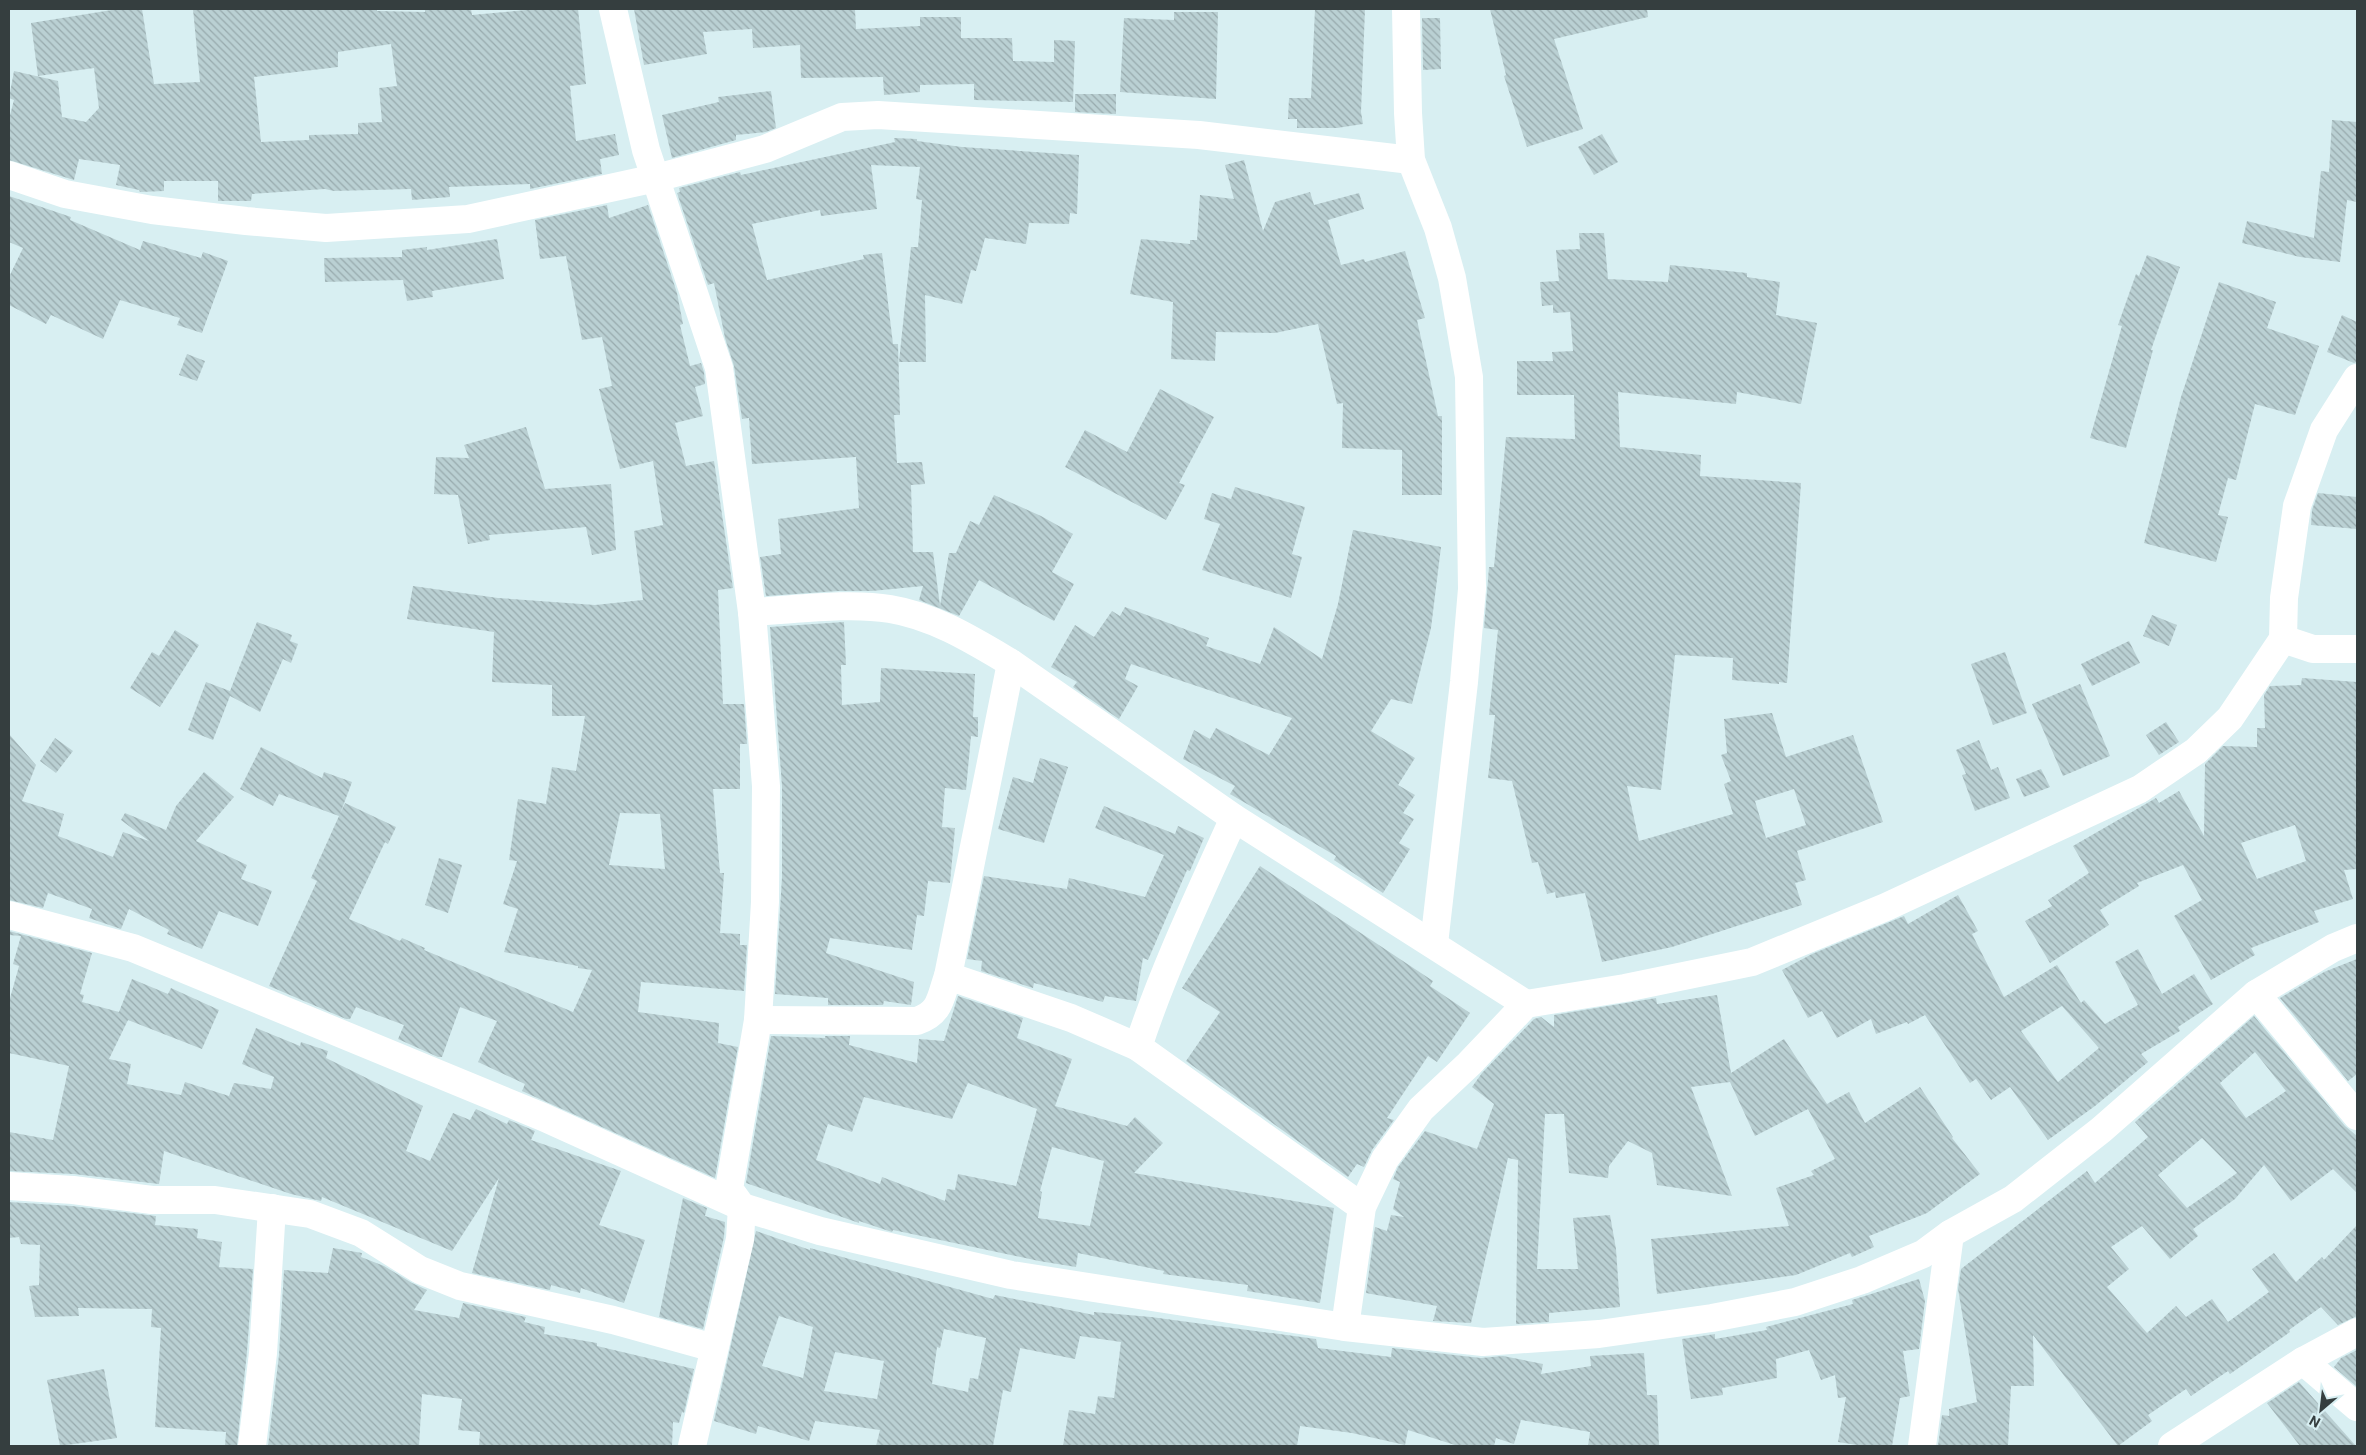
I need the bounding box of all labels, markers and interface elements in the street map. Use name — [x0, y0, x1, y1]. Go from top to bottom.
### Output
north arrow — [2296, 1385, 2346, 1435]
text: N — [2307, 1412, 2323, 1431]

